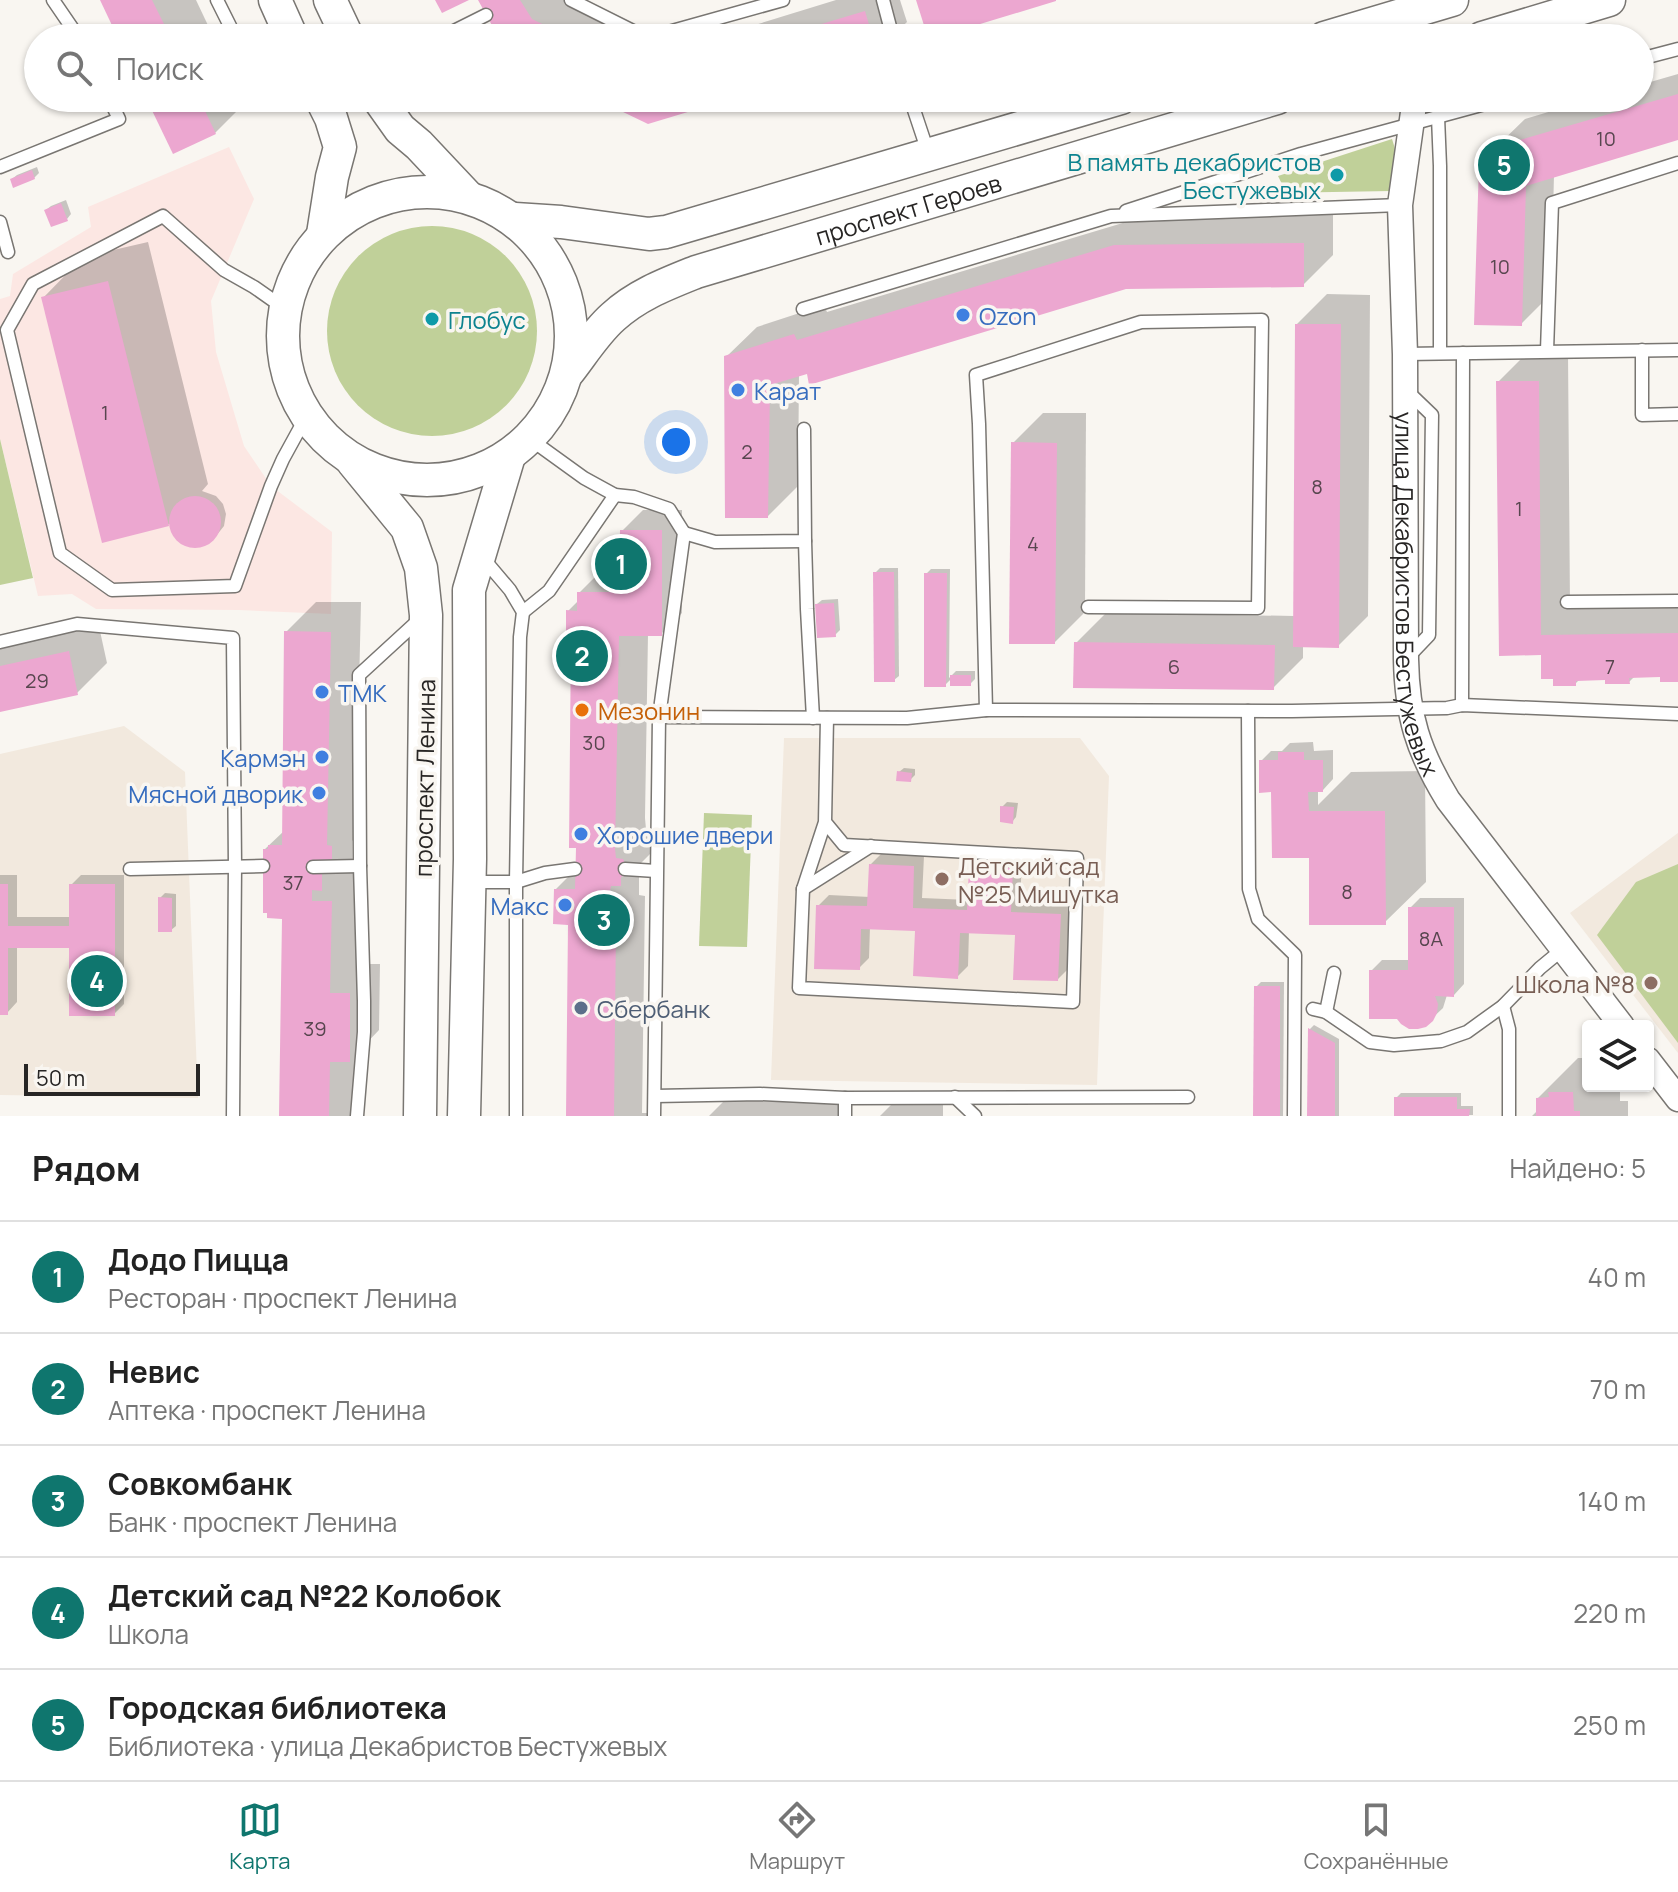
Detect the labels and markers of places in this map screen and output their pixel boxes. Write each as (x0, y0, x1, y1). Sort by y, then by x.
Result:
pin: 5 (1478, 135, 1530, 195)
place label: В память декабристов Бестужевых (1067, 145, 1321, 206)
marker: В память декабристов Бестужевых (1328, 166, 1346, 184)
place label: Ozon (979, 299, 1037, 332)
place label: Глобус (448, 303, 526, 336)
marker: Ozon (954, 306, 972, 324)
marker: Глобус (423, 310, 441, 328)
place label: Карат (754, 374, 821, 407)
marker: Карат (729, 381, 747, 399)
pin: 1 (595, 534, 647, 594)
pin: 2 (556, 626, 608, 686)
place label: ТМК (338, 676, 387, 709)
marker: ТМК (313, 683, 331, 701)
place label: Мезонин (598, 694, 700, 727)
marker: Мезонин (573, 701, 591, 719)
place label: Кармэн (220, 741, 306, 774)
marker: Кармэн (313, 748, 331, 766)
place label: Мясной дворик (128, 777, 304, 810)
marker: Мясной дворик (310, 784, 328, 802)
place label: Хорошие двери (597, 818, 773, 851)
marker: Хорошие двери (572, 825, 590, 843)
place label: Детский сад №25 Мишутка (958, 849, 1119, 910)
marker: Детский сад №25 Мишутка (933, 870, 951, 888)
place label: Макс (491, 889, 549, 922)
pin: 3 (578, 890, 630, 950)
marker: Макс (556, 896, 574, 914)
pin: 4 (71, 951, 123, 1011)
place label: Школа №8 (1515, 967, 1635, 1000)
marker: Школа №8 (1642, 974, 1660, 992)
place label: Сбербанк (597, 992, 711, 1025)
marker: Сбербанк (572, 999, 590, 1017)

